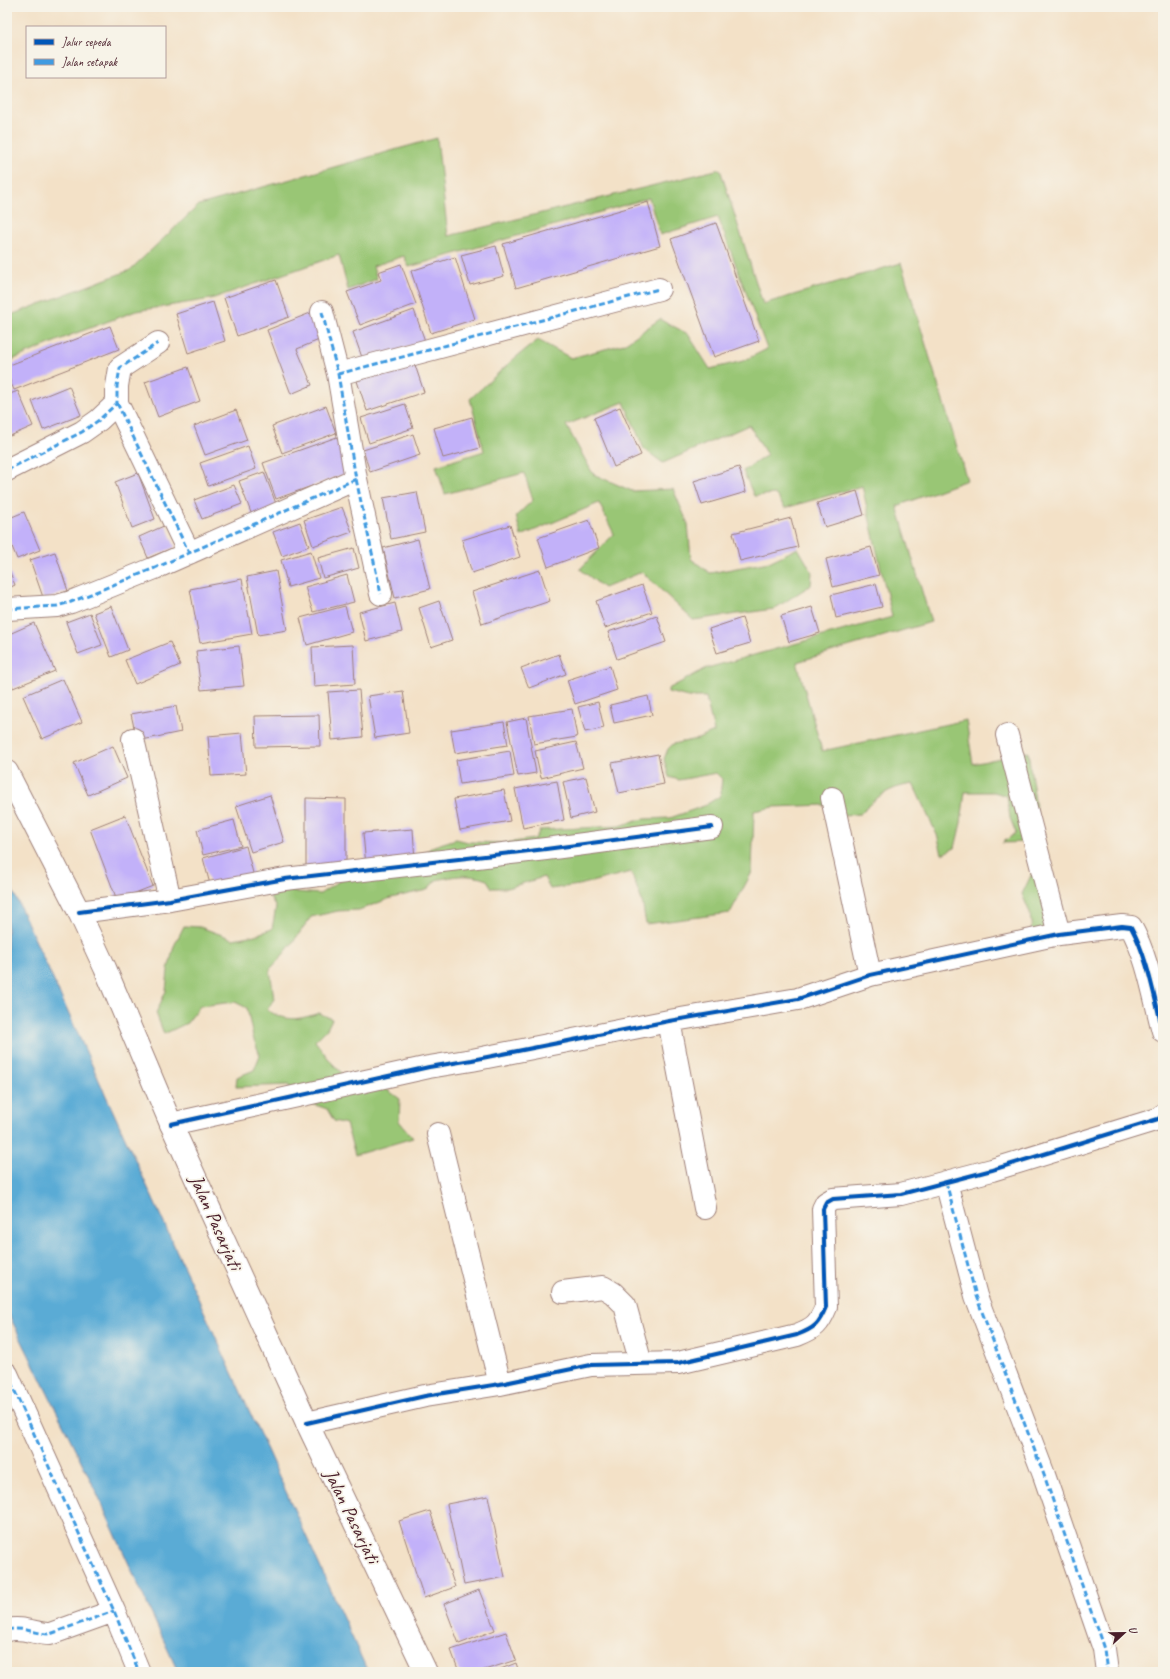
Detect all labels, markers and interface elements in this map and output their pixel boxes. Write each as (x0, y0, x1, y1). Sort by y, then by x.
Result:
legend (26, 26, 166, 78)
text: Jalur sepeda (61, 34, 112, 50)
text: Jalan setapak (61, 54, 118, 70)
street label: Jalan Pasarjati (183, 1170, 249, 1276)
street label: Jalan Pasarjati (318, 1464, 387, 1569)
north arrow (1104, 1613, 1144, 1653)
text: U (1126, 1624, 1142, 1637)

